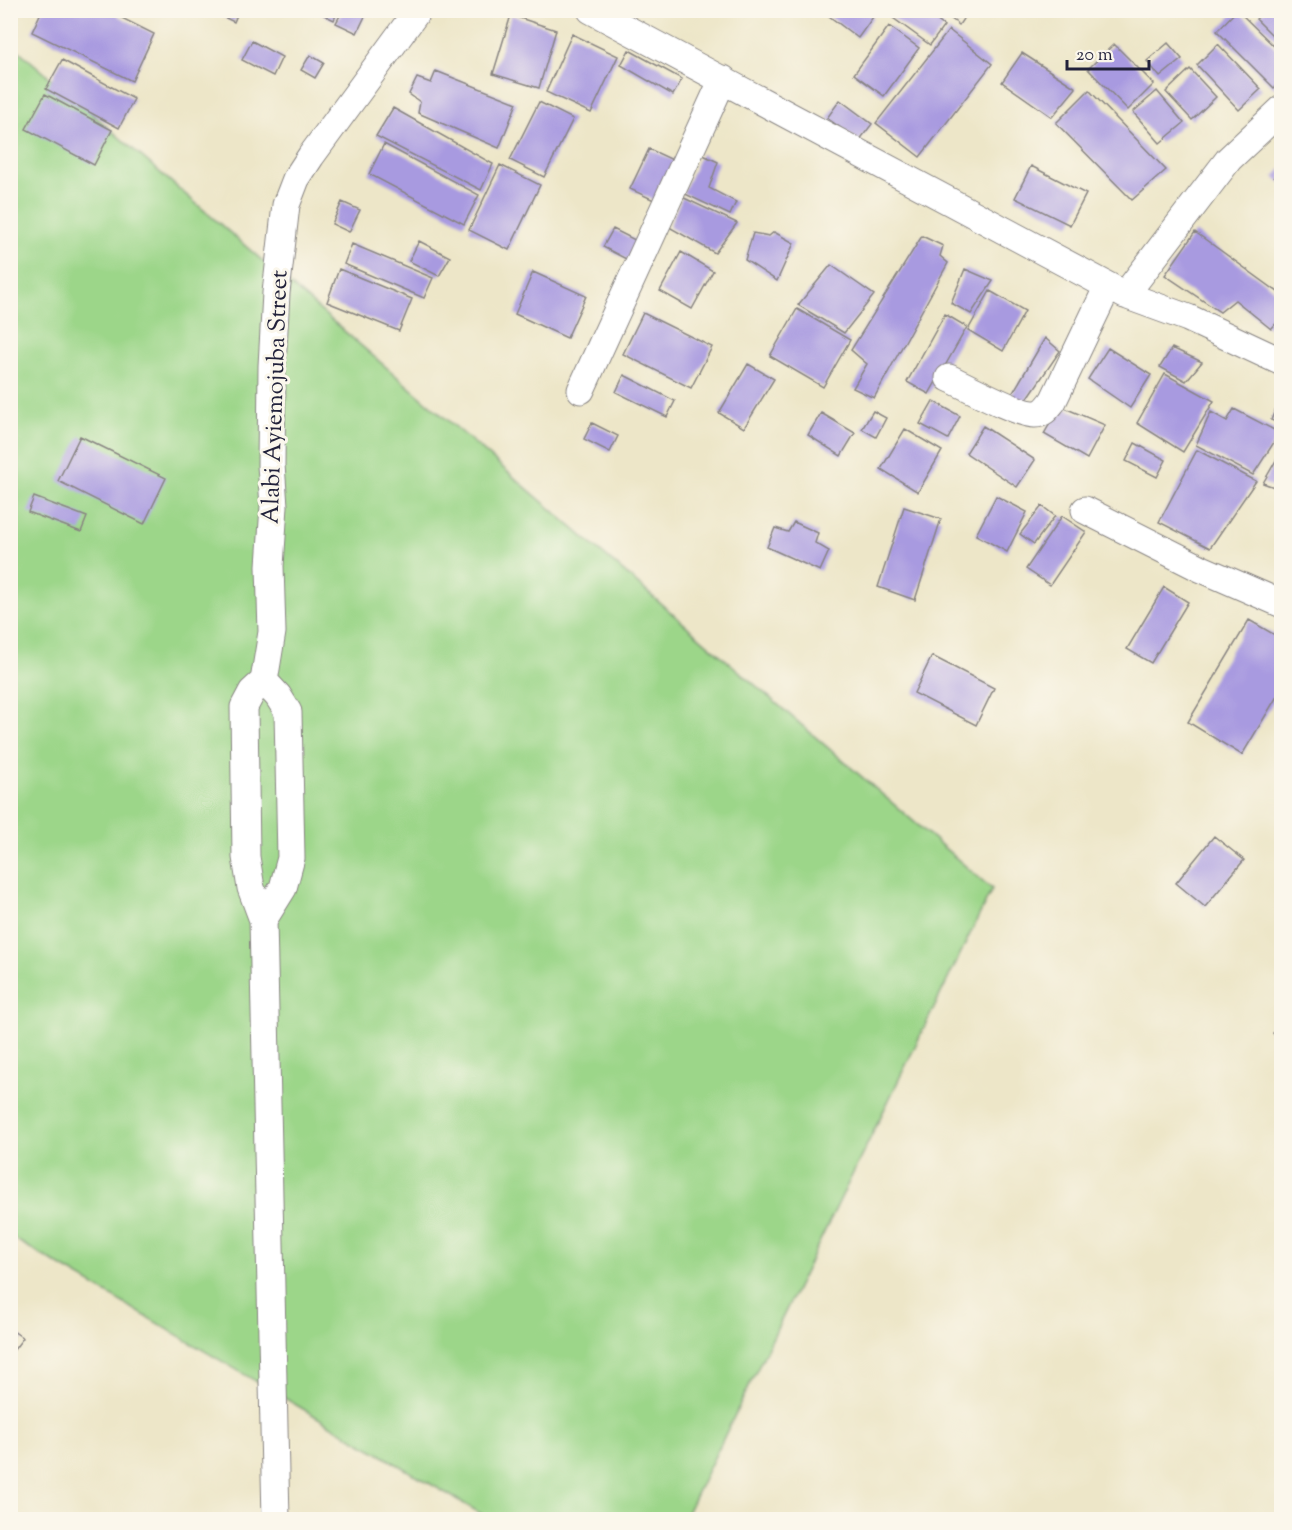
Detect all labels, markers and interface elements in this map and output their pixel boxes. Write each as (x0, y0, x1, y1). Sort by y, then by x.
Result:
scale bar (1067, 33, 1150, 71)
text: 20 m (1076, 43, 1113, 69)
street label: Alabi Ayiemojuba Street (255, 269, 297, 525)

